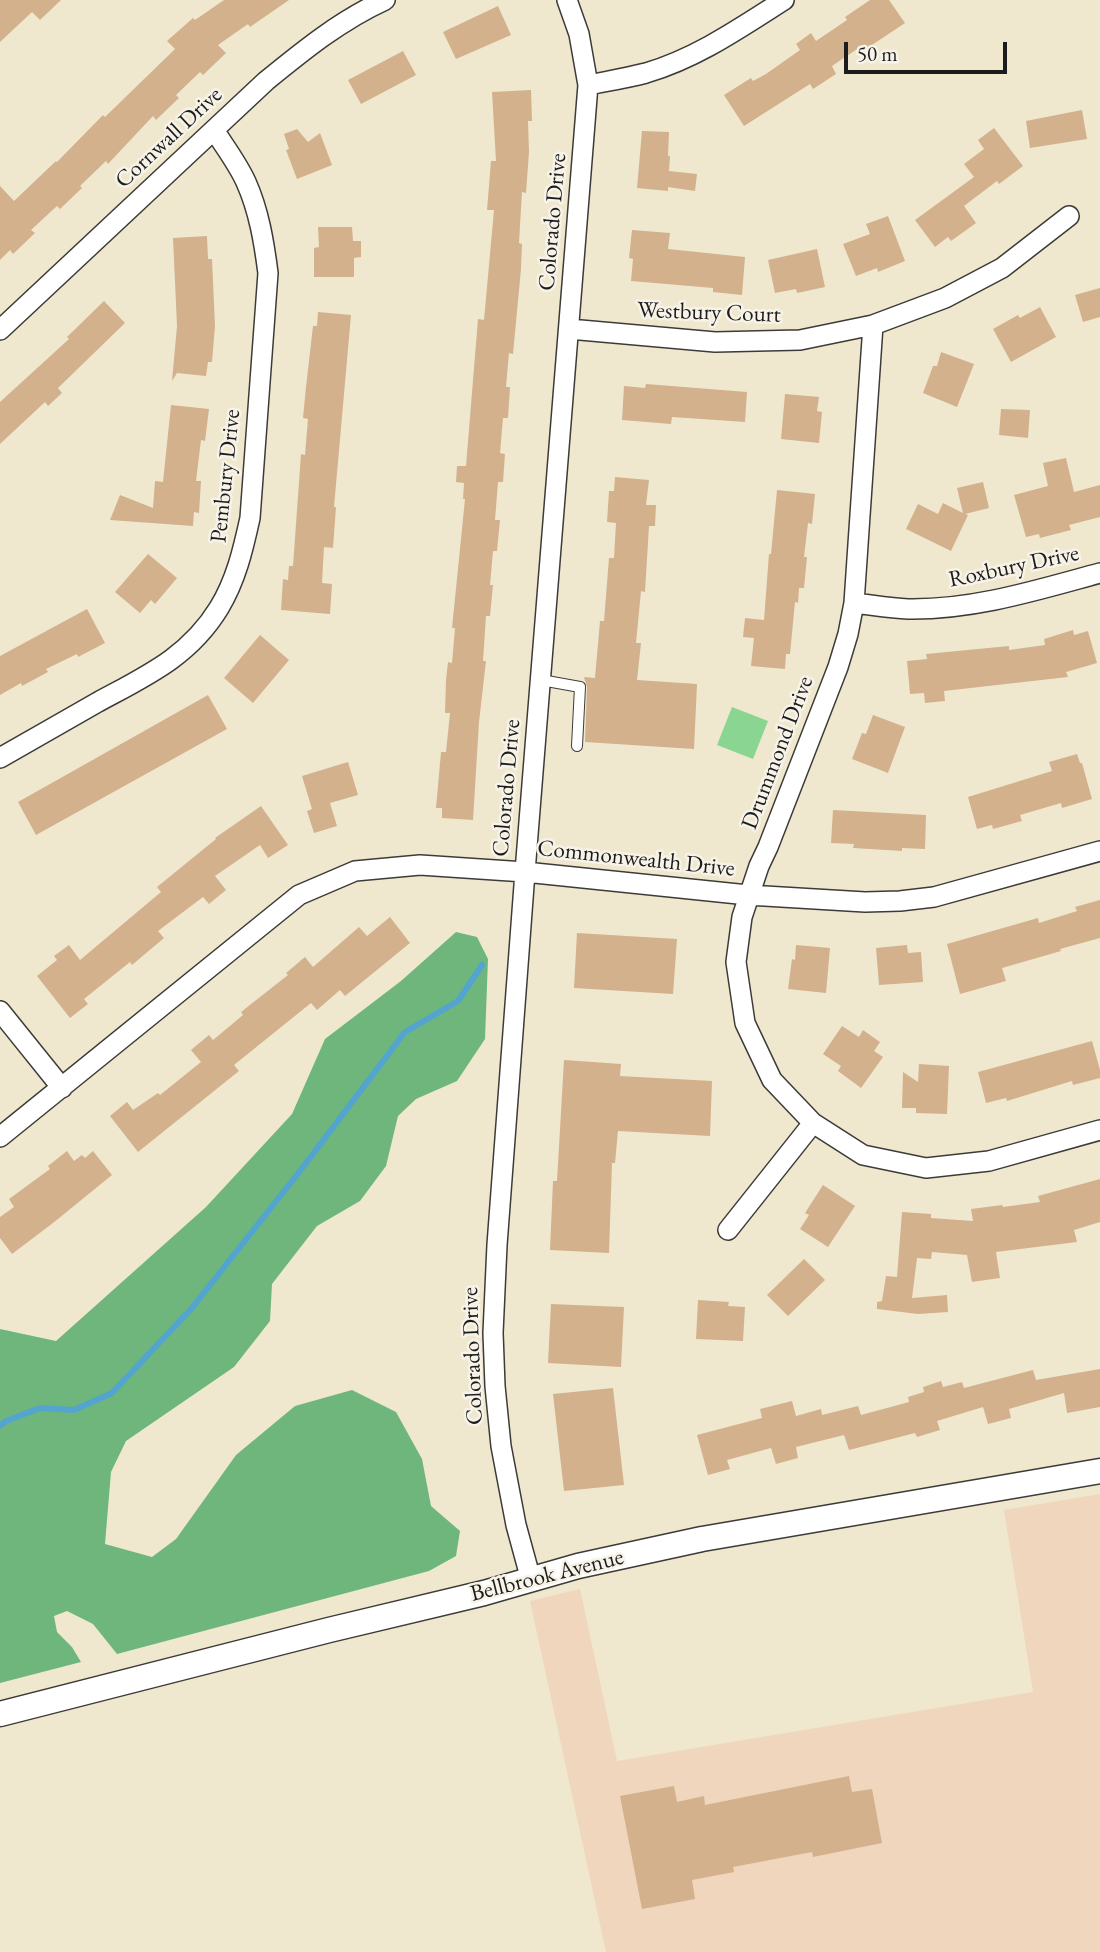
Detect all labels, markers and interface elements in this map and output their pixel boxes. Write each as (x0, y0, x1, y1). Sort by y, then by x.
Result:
scale bar (848, 28, 1011, 72)
text: 50 m (857, 40, 898, 67)
street label: Cornwall Drive (110, 81, 228, 195)
street label: Colorado Drive (533, 152, 573, 292)
street label: Westbury Court (637, 297, 781, 329)
street label: Pembury Drive (205, 408, 247, 544)
street label: Roxbury Drive (946, 540, 1082, 594)
street label: Drummond Drive (736, 673, 820, 833)
street label: Colorado Drive (487, 718, 527, 858)
street label: Commonwealth Drive (536, 835, 736, 883)
street label: Colorado Drive (457, 1287, 489, 1425)
street label: Bellbrook Avenue (468, 1544, 626, 1608)

